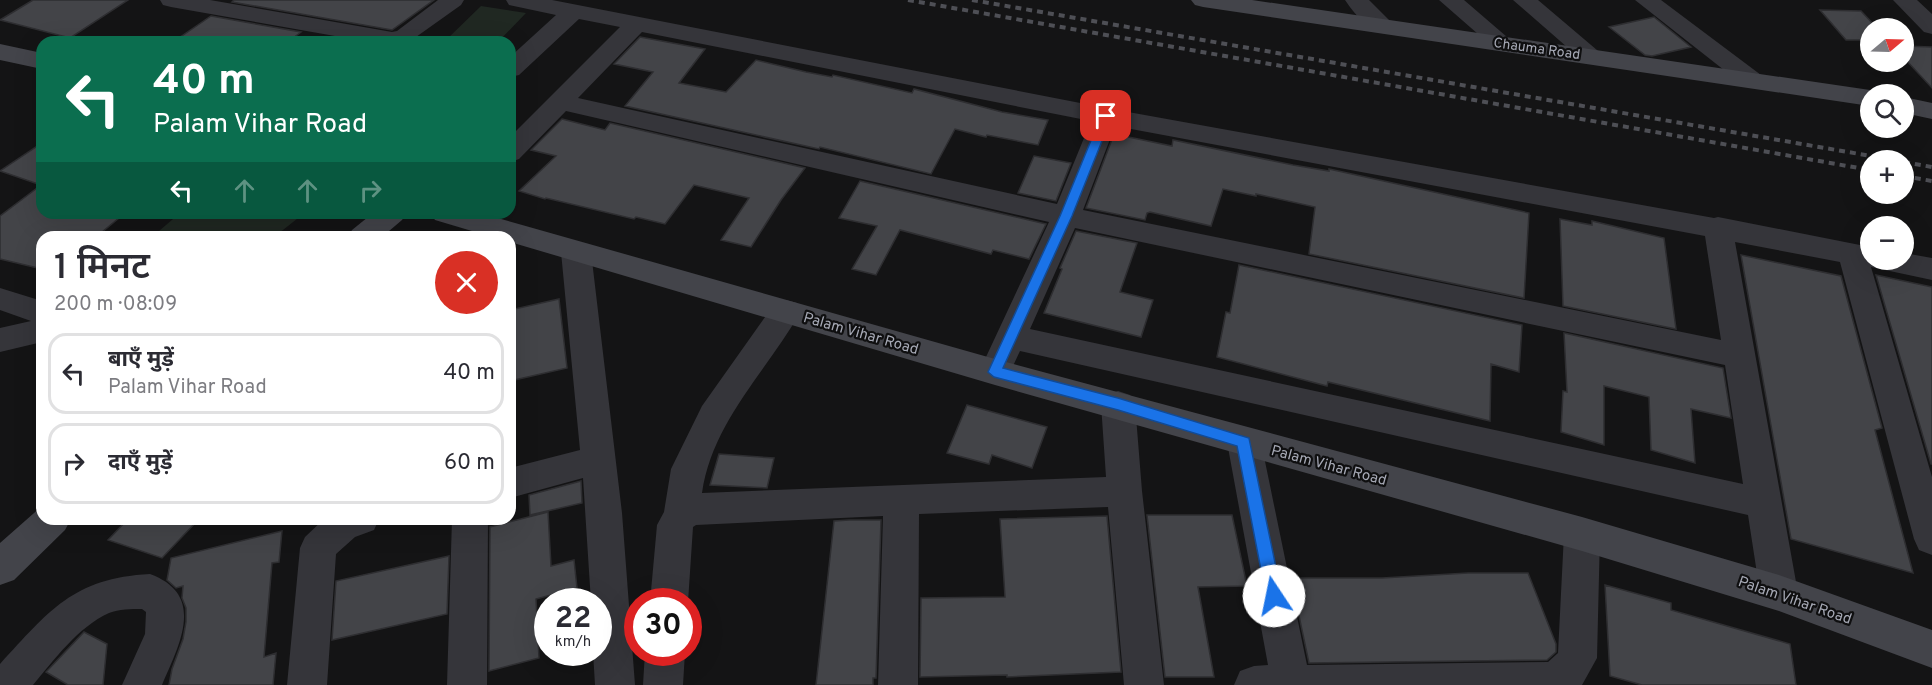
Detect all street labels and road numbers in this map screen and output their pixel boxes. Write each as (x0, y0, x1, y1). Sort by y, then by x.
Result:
street label: Chauma Road (1492, 35, 1581, 64)
street label: Palam Vihar Road (801, 309, 920, 360)
street label: Palam Vihar Road (1269, 442, 1389, 491)
street label: Palam Vihar Road (1735, 573, 1854, 630)

